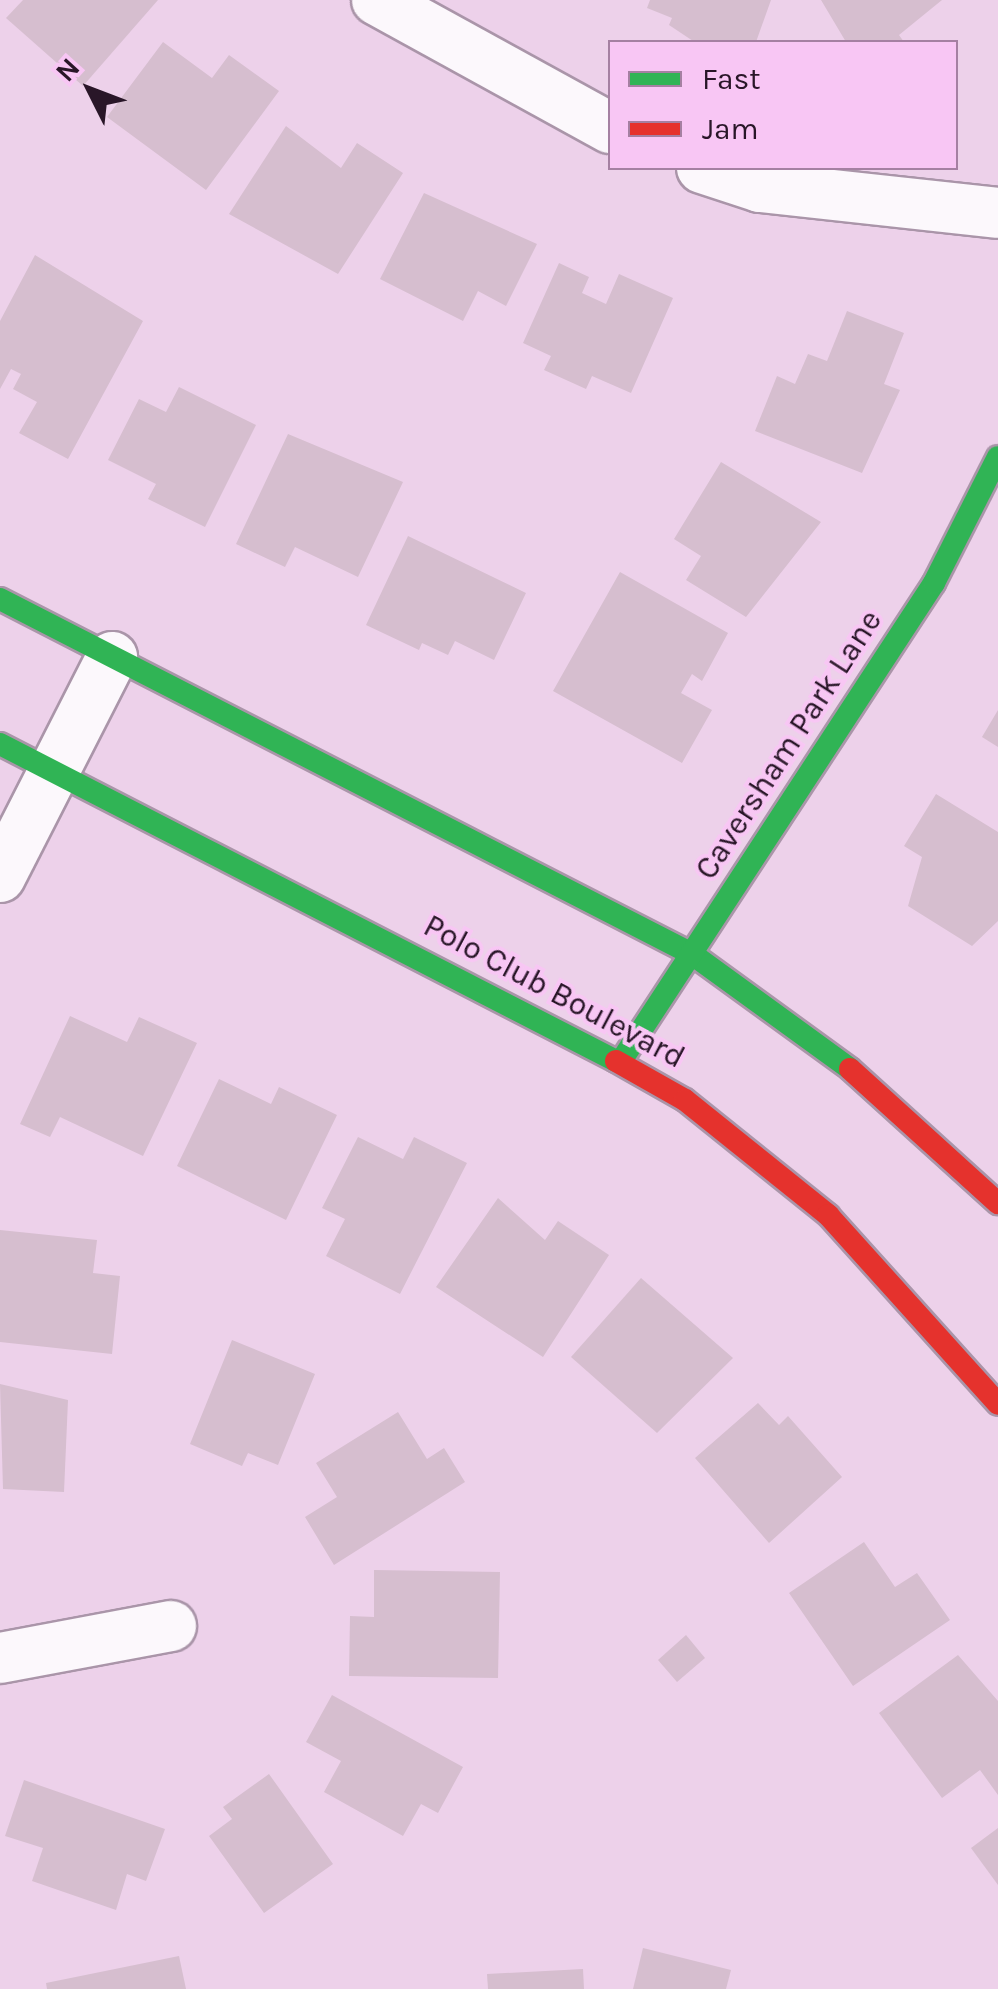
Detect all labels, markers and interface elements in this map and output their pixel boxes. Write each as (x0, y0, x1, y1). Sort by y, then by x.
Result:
north arrow (40, 40, 140, 140)
legend (608, 40, 958, 170)
text: N (48, 51, 86, 88)
text: Fast (702, 61, 761, 97)
text: Jam (702, 111, 759, 147)
street label: Caversham Park Lane (688, 603, 890, 887)
street label: Polo Club Boulevard (417, 907, 691, 1077)

